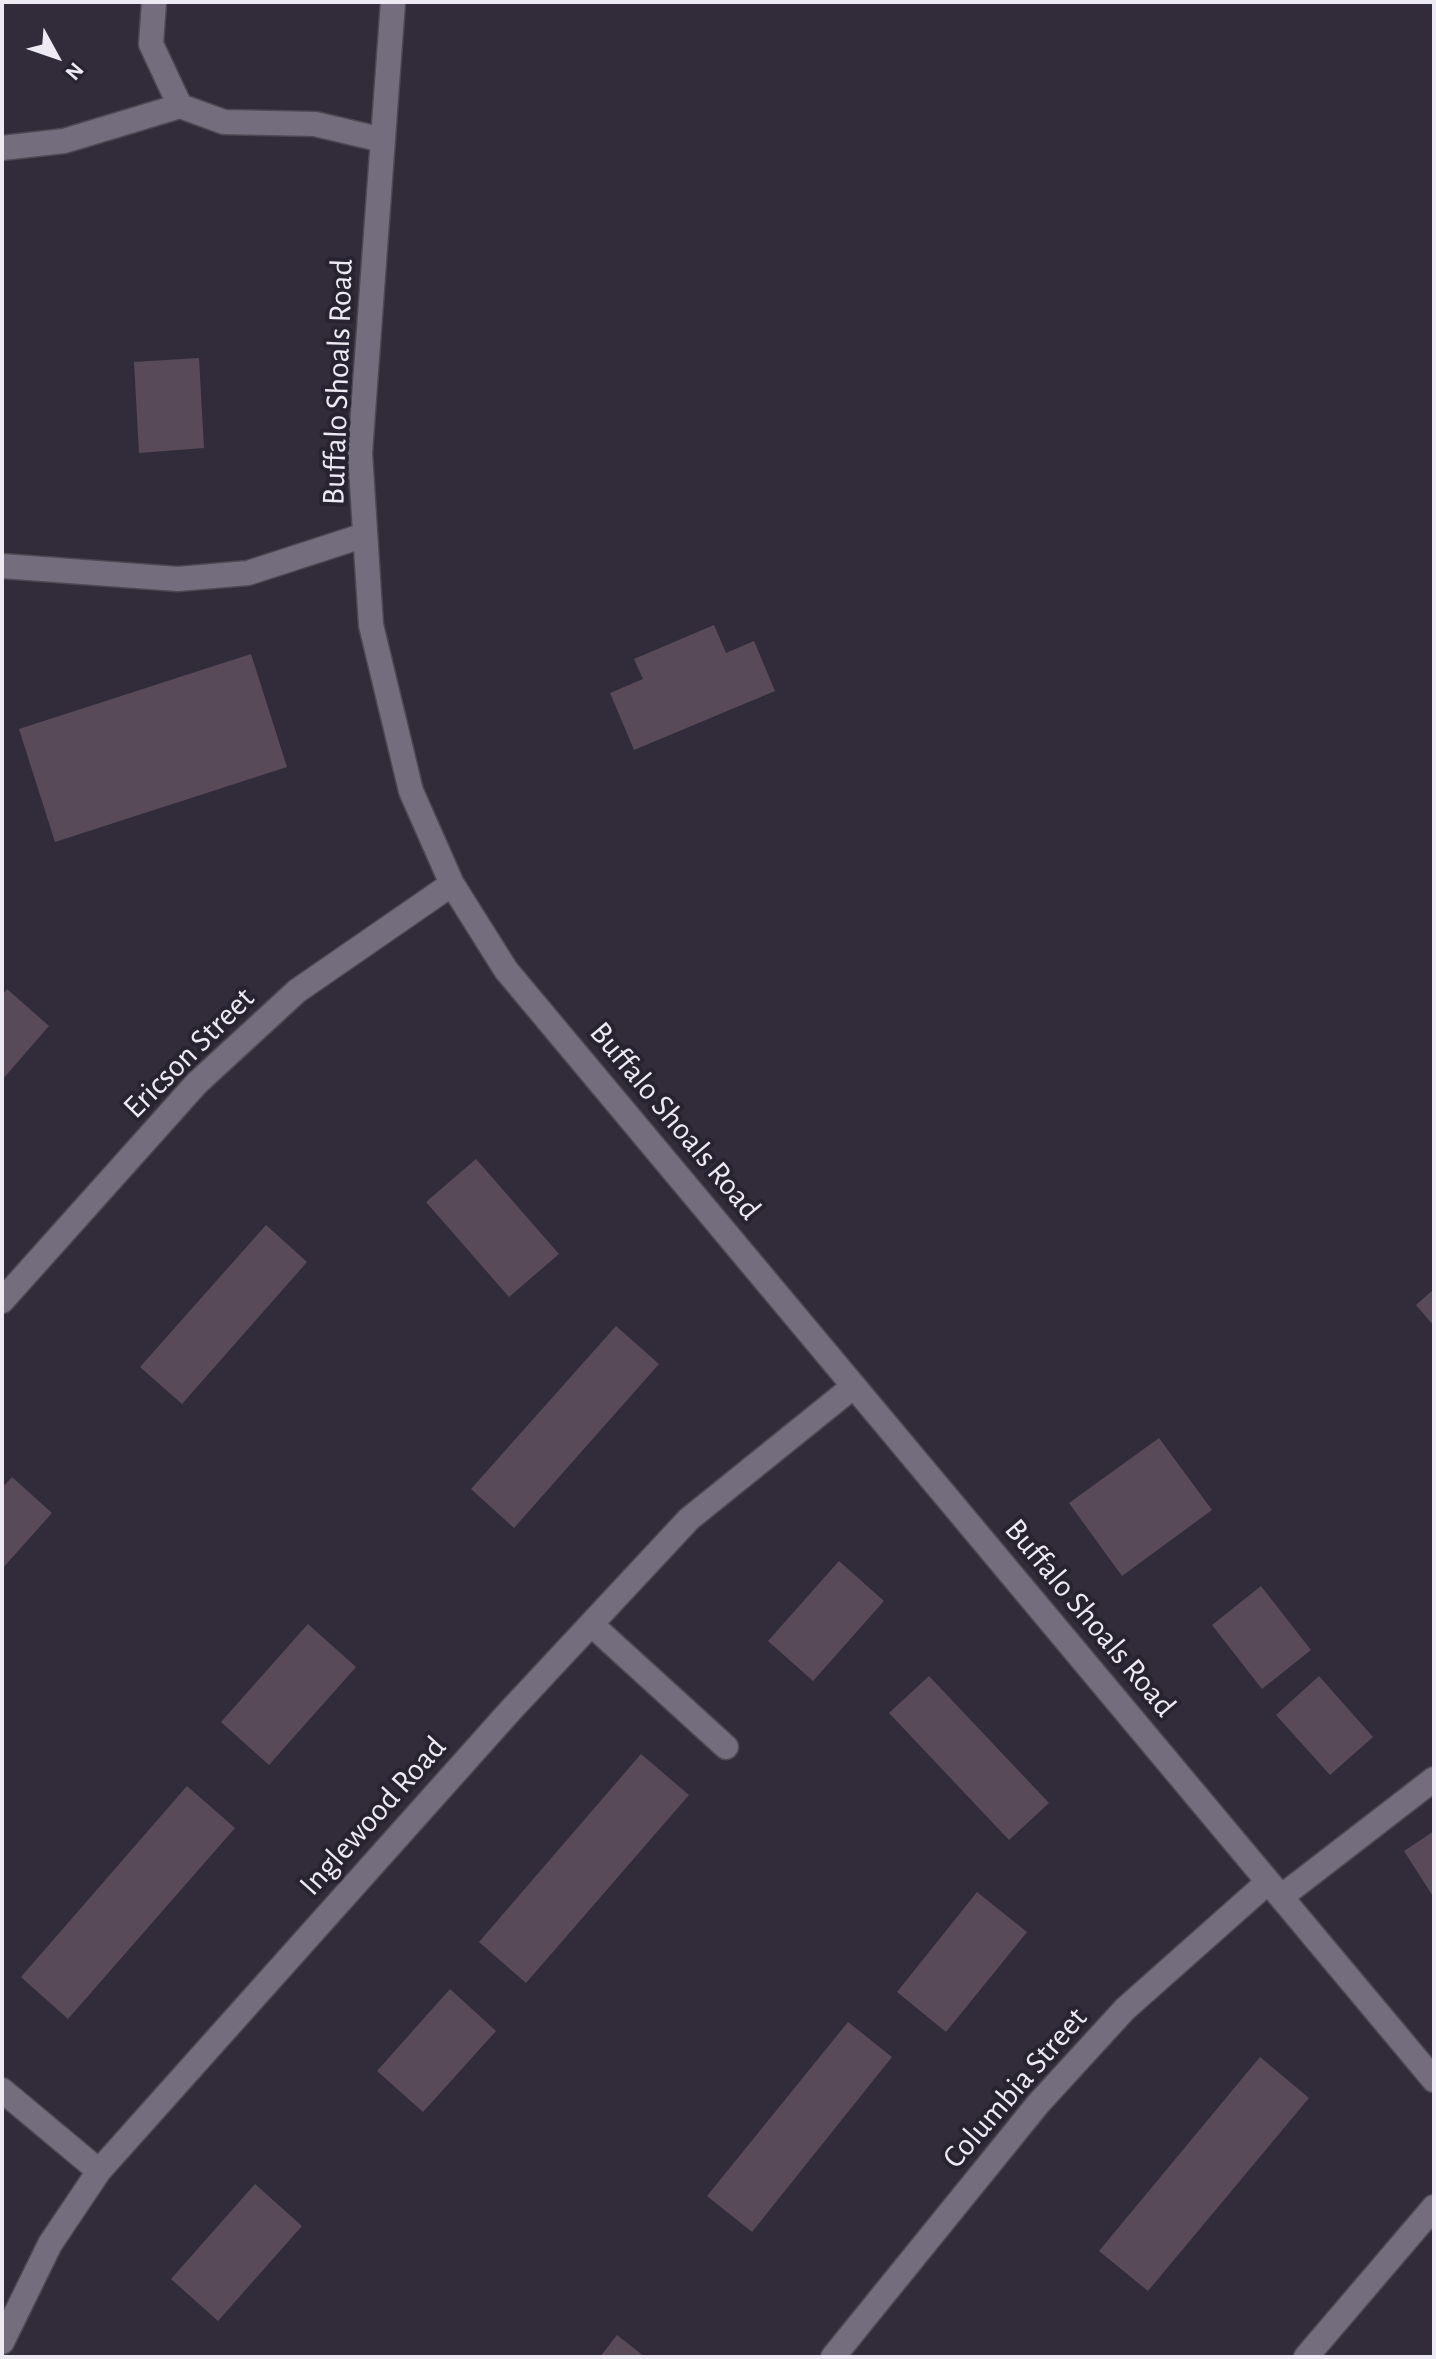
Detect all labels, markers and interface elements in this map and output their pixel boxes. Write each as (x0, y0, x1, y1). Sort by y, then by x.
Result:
north arrow (16, 16, 96, 96)
text: N (61, 58, 88, 84)
street label: Buffalo Shoals Road (315, 258, 361, 506)
street label: Ericson Street (115, 979, 263, 1127)
street label: Buffalo Shoals Road (581, 1014, 769, 1228)
street label: Buffalo Shoals Road (996, 1511, 1184, 1725)
street label: Inglewood Road (291, 1728, 455, 1904)
street label: Columbia Street (935, 2000, 1095, 2176)

